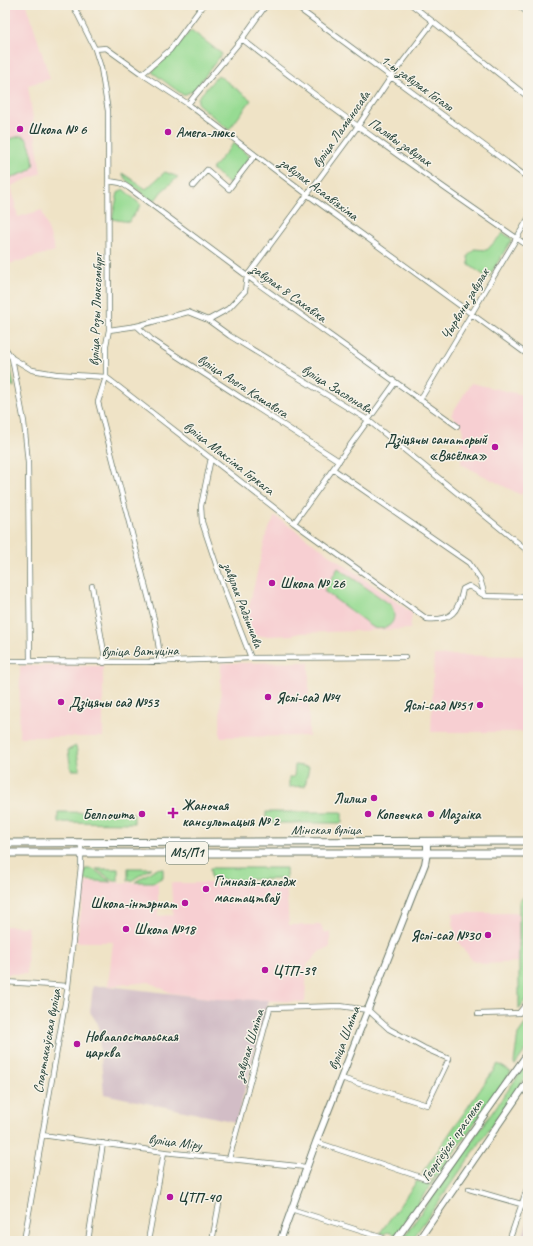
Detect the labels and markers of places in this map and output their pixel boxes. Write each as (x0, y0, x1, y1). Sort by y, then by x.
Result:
place label: Школа № 6 (28, 121, 88, 138)
marker: Школа № 6 (15, 124, 25, 134)
place label: Амега-люкс (176, 124, 235, 141)
marker: Амега-люкс (163, 127, 173, 137)
place label: Дзіцячы санаторый «Вясёлка» (385, 431, 488, 464)
marker: Дзіцячы санаторый «Вясёлка» (490, 442, 500, 452)
place label: Школа № 26 (280, 575, 346, 592)
marker: Школа № 26 (267, 578, 277, 588)
place label: Яслі-сад №4 (276, 689, 341, 706)
marker: Яслі-сад №4 (263, 692, 273, 702)
place label: Дзіцячы сад №53 (69, 694, 160, 712)
marker: Дзіцячы сад №53 (56, 697, 66, 707)
place label: Яслі-сад №51 (403, 697, 474, 714)
marker: Яслі-сад №51 (475, 700, 485, 710)
place label: Лилия (334, 790, 368, 807)
marker: Лилия (369, 793, 379, 803)
place label: Жаночая кансультацыя № 2 (182, 797, 281, 830)
place label: Белпошта (83, 806, 136, 823)
place label: Копеечка (376, 806, 423, 823)
place label: Мазаіка (439, 806, 482, 824)
marker: Жаночая кансультацыя № 2 (167, 807, 179, 819)
marker: Белпошта (137, 809, 147, 819)
marker: Копеечка (363, 809, 373, 819)
marker: Мазаіка (426, 809, 436, 819)
place label: Гімназія-каледж мастацтваў (214, 873, 296, 906)
marker: Гімназія-каледж мастацтваў (201, 884, 211, 894)
place label: Школа-інтэрнат (90, 895, 177, 912)
marker: Школа-інтэрнат (180, 898, 190, 908)
place label: Школа №18 (134, 921, 197, 938)
marker: Школа №18 (121, 924, 131, 934)
place label: Яслі-сад №30 (410, 927, 482, 944)
marker: Яслі-сад №30 (483, 930, 493, 940)
place label: ЦТП-39 (273, 962, 317, 979)
marker: ЦТП-39 (260, 965, 270, 975)
place label: Новаапостальская царква (85, 1028, 179, 1061)
marker: Новаапостальская царква (72, 1039, 82, 1049)
place label: ЦТП-40 (178, 1189, 222, 1206)
marker: ЦТП-40 (165, 1192, 175, 1202)

